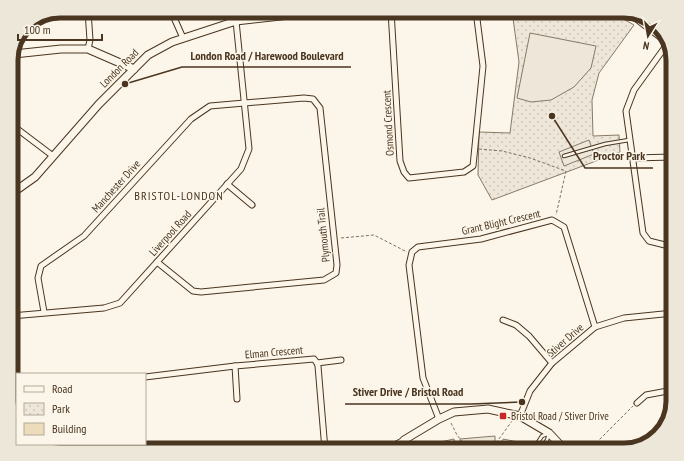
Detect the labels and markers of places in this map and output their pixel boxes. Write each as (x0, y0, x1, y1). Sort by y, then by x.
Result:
callout: London Road / Harewood Boulevard (182, 43, 351, 67)
callout: Proctor Park (585, 144, 653, 168)
callout: Stiver Drive / Bristol Road (345, 380, 471, 404)
place label: Bristol Road / Stiver Drive (511, 409, 609, 423)
marker: Bristol Road / Stiver Drive (498, 411, 508, 421)

